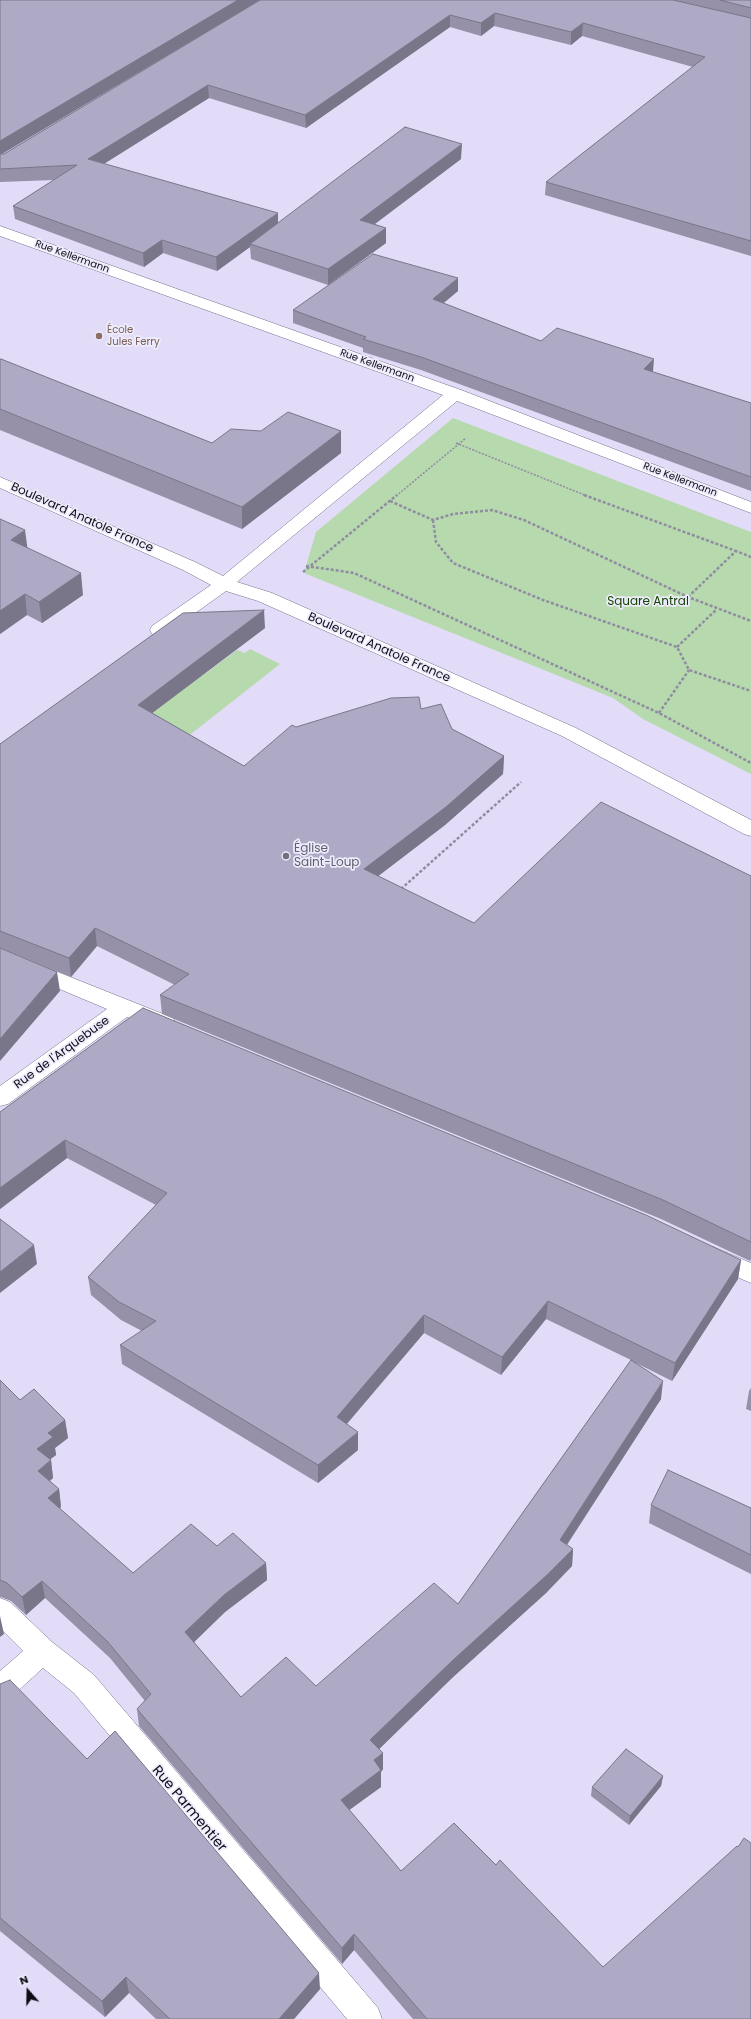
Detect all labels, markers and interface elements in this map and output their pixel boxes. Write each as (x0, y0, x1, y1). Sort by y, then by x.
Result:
street label: Rue Kellermann (33, 238, 111, 276)
place label: École Jules Ferry (107, 324, 160, 348)
marker: École Jules Ferry (94, 331, 104, 341)
street label: Rue Kellermann (338, 347, 416, 385)
street label: Rue Kellermann (641, 460, 719, 500)
street label: Boulevard Anatole France (9, 480, 155, 556)
park label: Square Antral (607, 595, 689, 609)
street label: Boulevard Anatole France (306, 610, 452, 686)
place label: Église Saint-Loup (294, 842, 359, 870)
marker: Église Saint-Loup (281, 851, 291, 861)
street label: Rue de l'Arquebuse (11, 1014, 113, 1092)
street label: Rue Parmentier (148, 1763, 230, 1855)
north arrow (8, 1971, 48, 2011)
text: N (17, 1971, 31, 1989)

